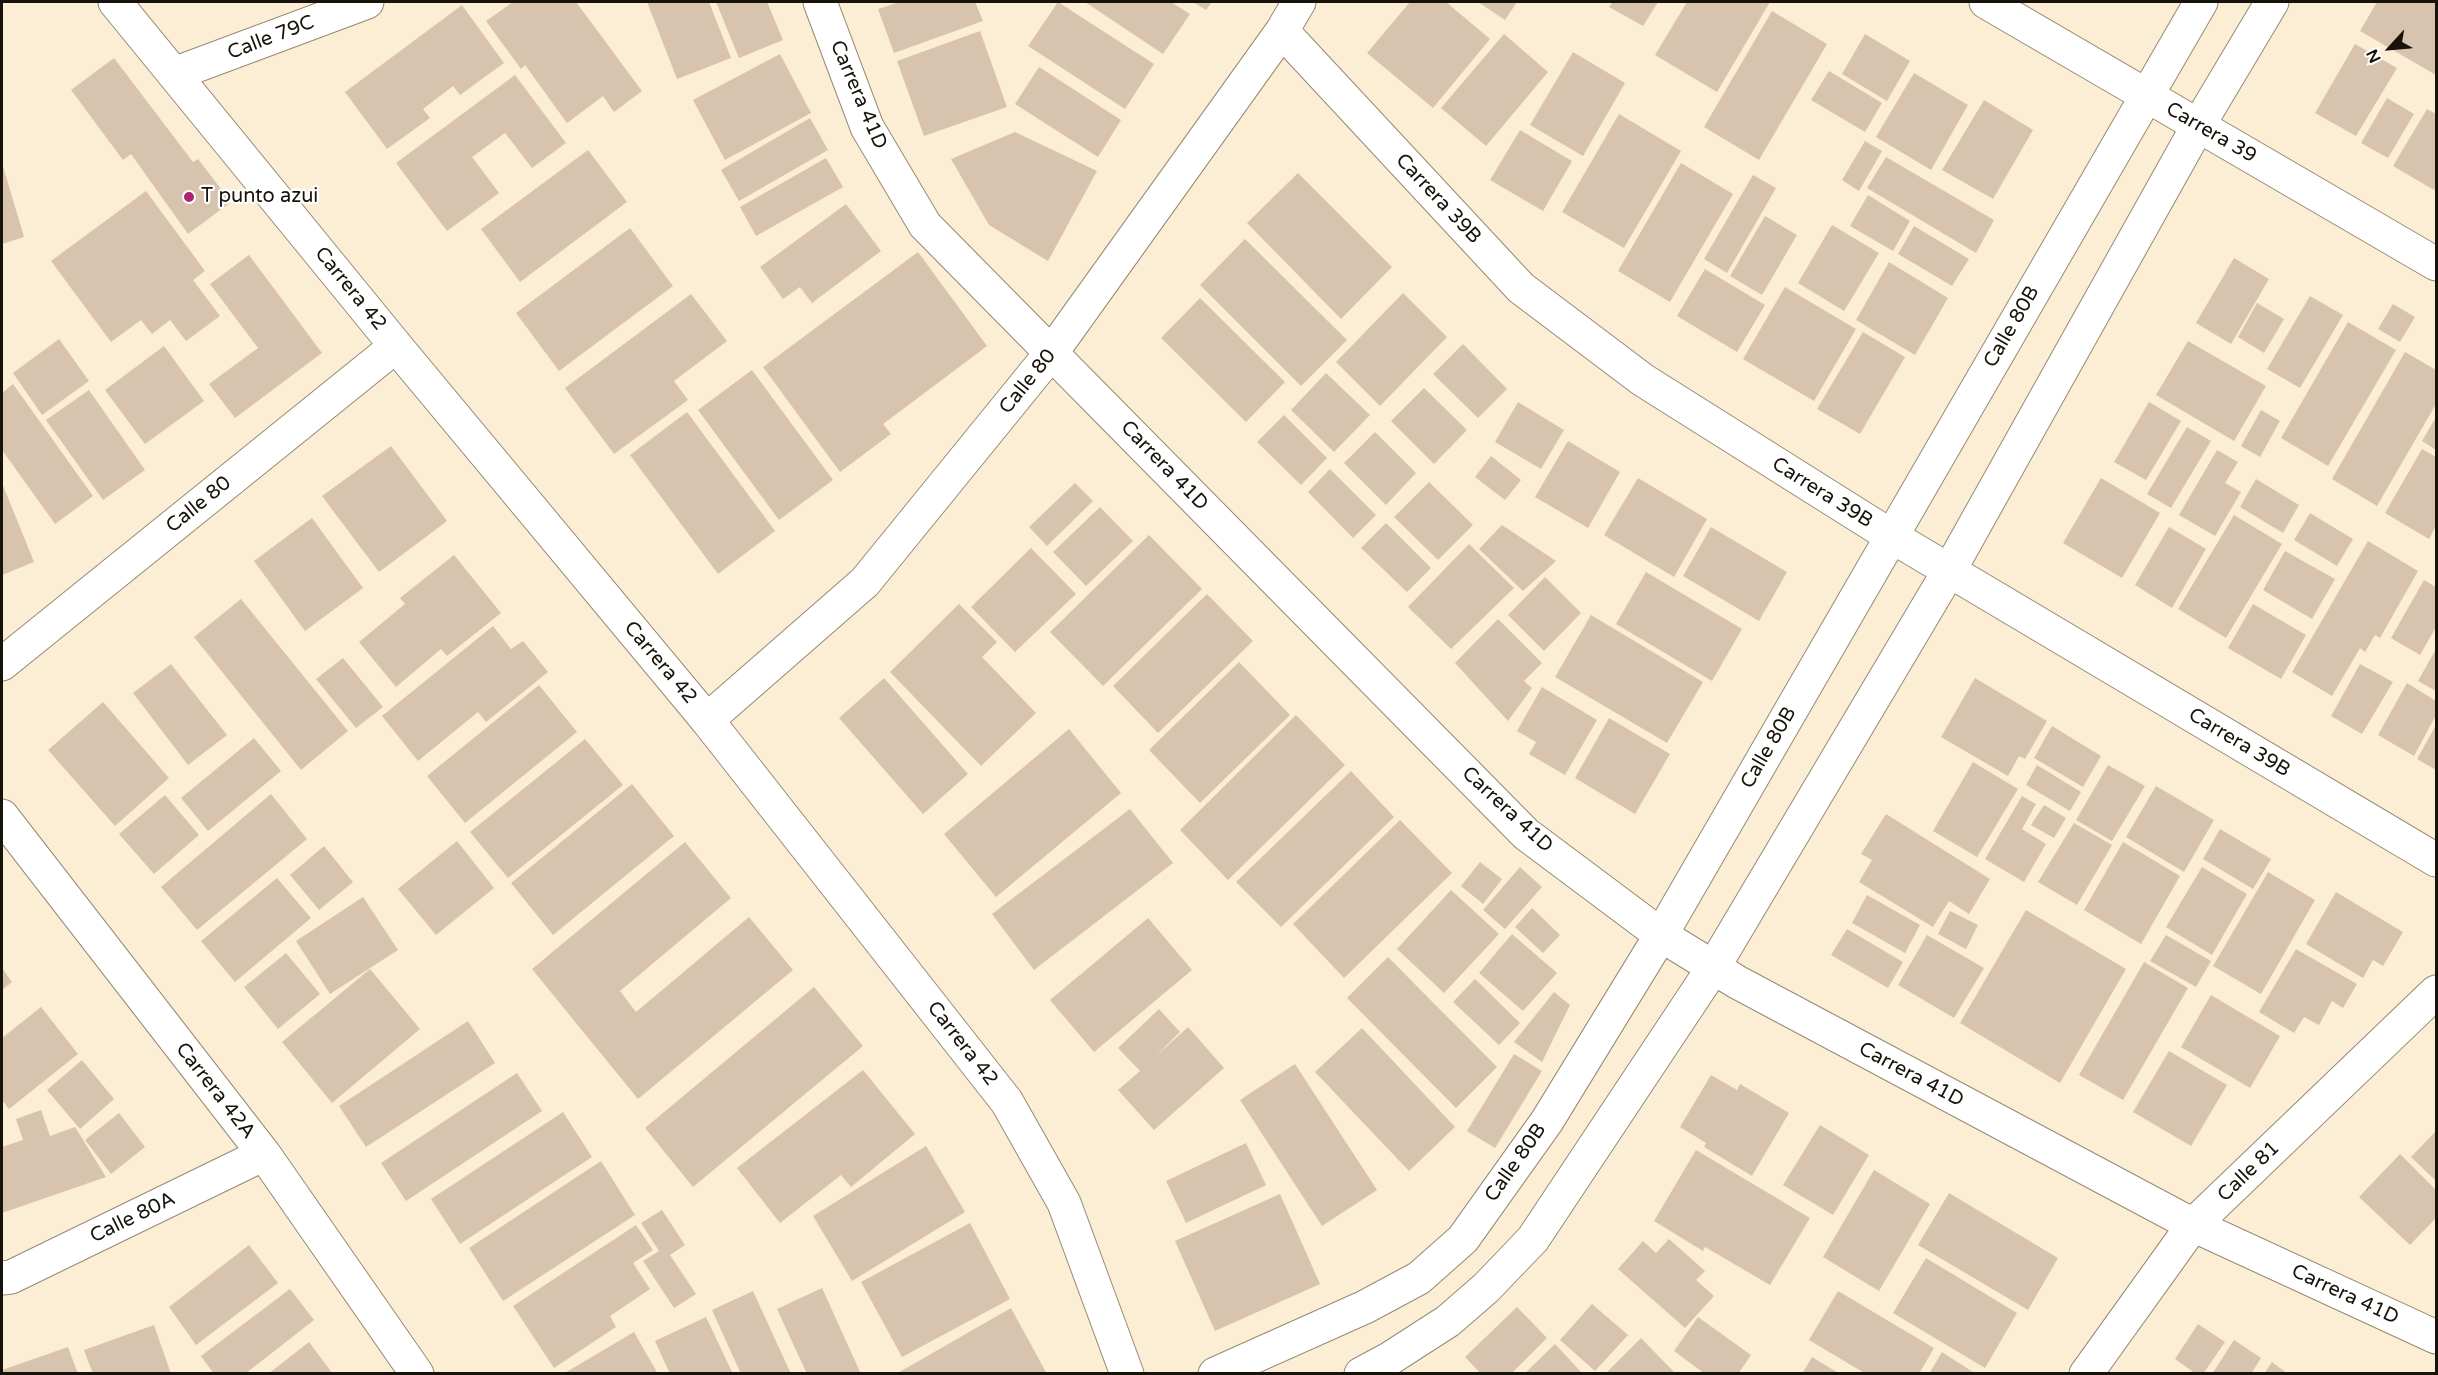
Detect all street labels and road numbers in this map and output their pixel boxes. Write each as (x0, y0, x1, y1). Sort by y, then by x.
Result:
street label: Calle 79C (224, 11, 318, 65)
street label: Carrera 41D (824, 37, 892, 153)
street label: Carrera 39 (2161, 97, 2261, 169)
street label: Carrera 39B (1390, 149, 1486, 249)
street label: Carrera 42 (309, 242, 391, 336)
street label: Calle 80B (1979, 282, 2045, 372)
street label: Calle 80 (995, 345, 1061, 419)
street label: Carrera 41D (1115, 416, 1213, 516)
street label: Carrera 39B (1767, 452, 1877, 534)
street label: Calle 80 (162, 472, 236, 538)
street label: Carrera 42 (618, 617, 702, 709)
street label: Calle 80B (1736, 703, 1802, 793)
street label: Carrera 39B (2184, 703, 2294, 783)
street label: Carrera 41D (1456, 762, 1558, 858)
street label: Carrera 42 (922, 997, 1002, 1091)
street label: Carrera 41D (1854, 1037, 1968, 1113)
street label: Carrera 42A (170, 1038, 260, 1144)
street label: Calle 80B (1480, 1119, 1552, 1207)
street label: Calle 81 (2213, 1137, 2285, 1207)
street label: Calle 80A (87, 1187, 179, 1249)
street label: Carrera 41D (2287, 1260, 2403, 1330)

